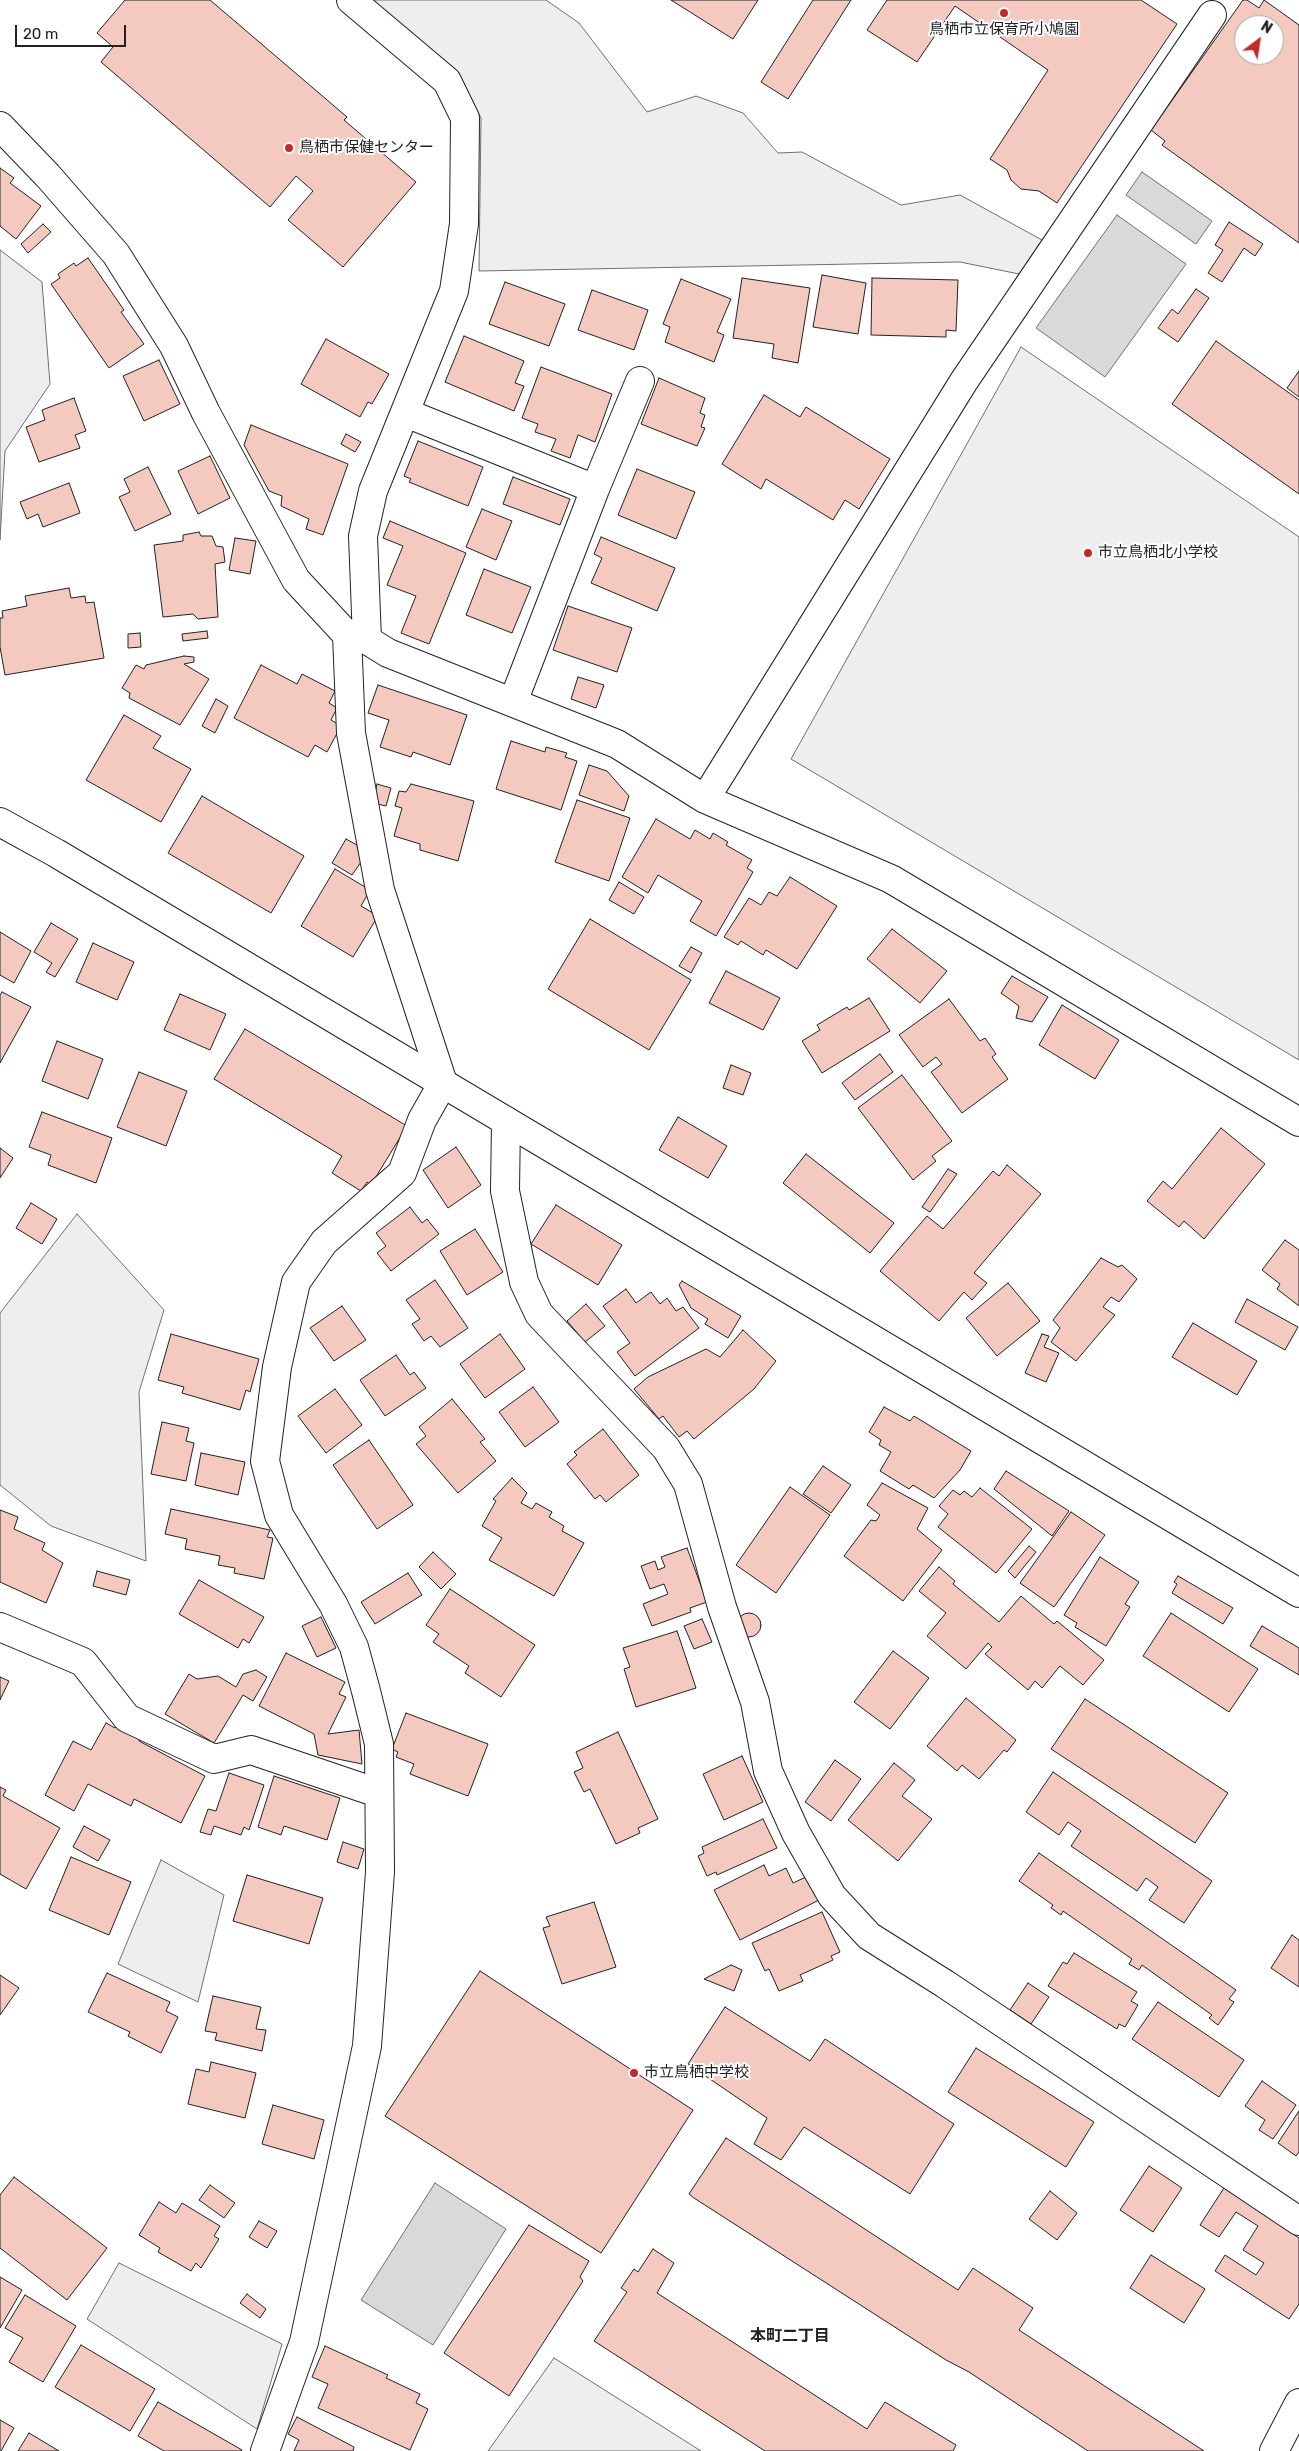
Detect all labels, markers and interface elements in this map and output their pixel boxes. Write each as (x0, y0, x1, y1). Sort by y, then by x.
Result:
marker: 鳥栖市立保育所小鳩園 (998, 7, 1010, 19)
scale bar (18, 15, 129, 47)
north arrow (1234, 15, 1284, 65)
text: N (1258, 18, 1275, 37)
place label: 鳥栖市立保育所小鳩園 (929, 21, 1079, 39)
text: 20 m (23, 25, 58, 43)
place label: 鳥栖市保健センター (299, 139, 434, 157)
marker: 鳥栖市保健センター (283, 142, 295, 154)
place label: 市立鳥栖北小学校 (1098, 544, 1218, 562)
marker: 市立鳥栖北小学校 (1082, 547, 1094, 559)
place label: 市立鳥栖中学校 (644, 2064, 749, 2082)
marker: 市立鳥栖中学校 (628, 2067, 640, 2079)
district label: 本町二丁目 (750, 2326, 830, 2346)

